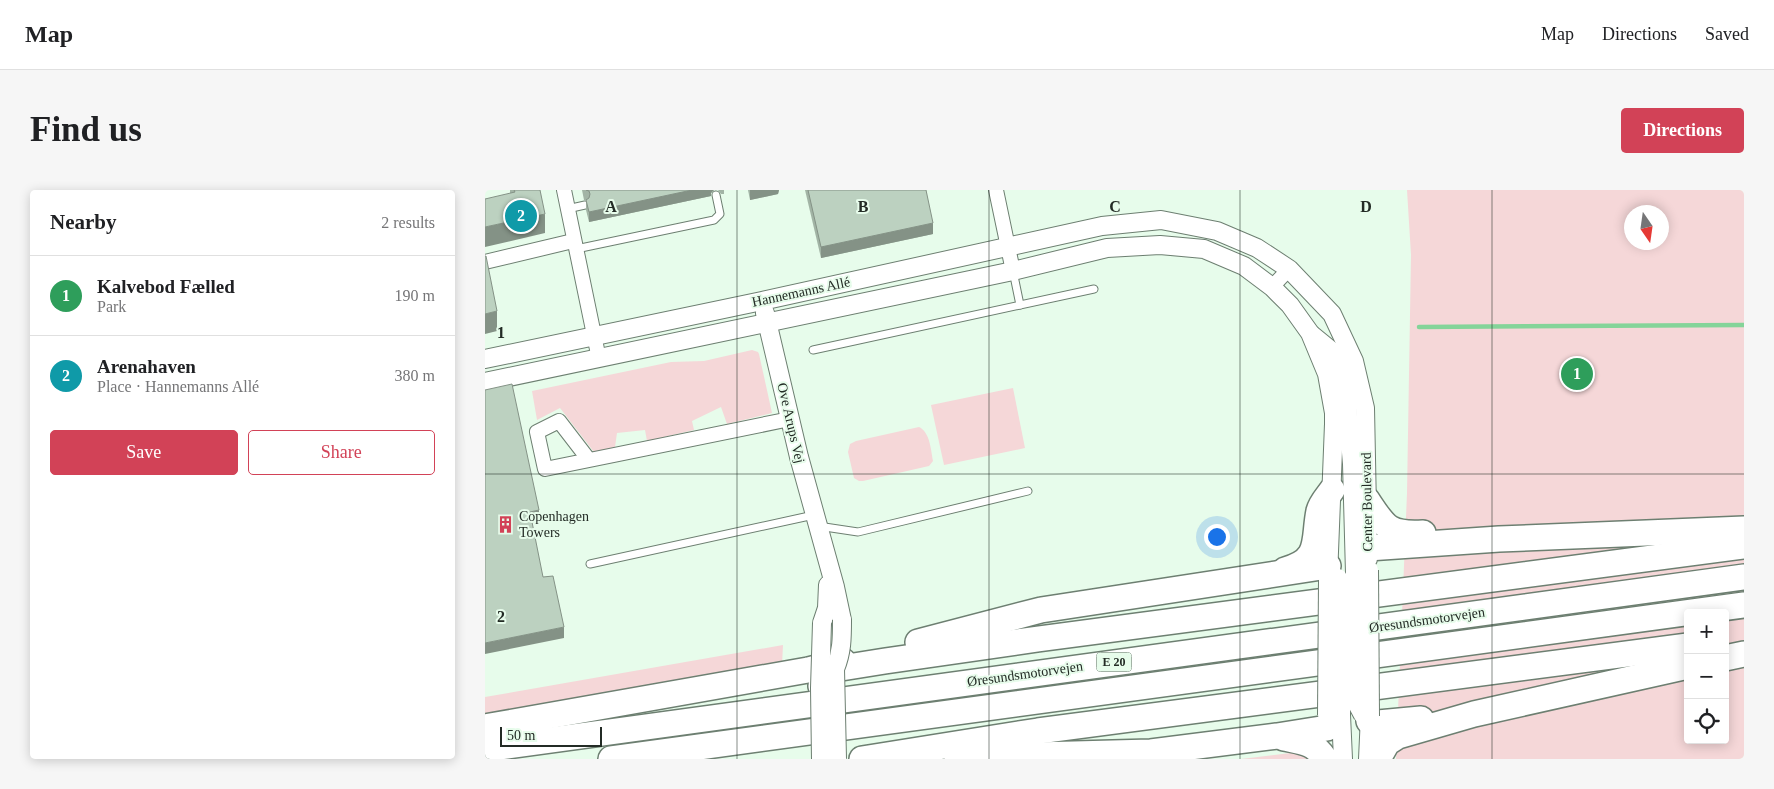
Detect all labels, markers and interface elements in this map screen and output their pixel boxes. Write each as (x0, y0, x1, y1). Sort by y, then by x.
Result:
text: Map (25, 21, 73, 47)
text: Map (1541, 24, 1574, 44)
text: Directions (1602, 24, 1677, 44)
text: Saved (1705, 24, 1749, 44)
button: Directions (1621, 108, 1744, 153)
text: Find us (30, 110, 142, 149)
pin: 2 (505, 197, 537, 235)
text: A (605, 198, 617, 215)
text: B (858, 198, 869, 215)
text: C (1109, 198, 1121, 215)
text: D (1360, 198, 1372, 215)
north arrow (1624, 205, 1669, 250)
text: Nearby (50, 210, 117, 234)
text: 2 results (381, 214, 435, 231)
street label: Hannemanns Allé (751, 274, 851, 310)
text: Kalvebod Fælled (97, 276, 235, 297)
text: 1 (62, 287, 70, 304)
text: 190 m (395, 287, 435, 304)
text: Park (97, 298, 126, 315)
text: 1 (497, 324, 505, 341)
pin: 1 (1561, 355, 1593, 393)
text: Arenahaven (97, 356, 196, 377)
text: 2 (62, 367, 70, 384)
text: 380 m (395, 367, 435, 384)
text: Place · Hannemanns Allé (97, 378, 259, 395)
street label: Ove Arups Vej (774, 381, 808, 465)
button: Save (50, 430, 238, 475)
button: Share (248, 430, 435, 475)
street label: Center Boulevard (1359, 452, 1375, 552)
place label: Copenhagen Towers (519, 509, 589, 540)
building icon: Copenhagen Towers (495, 514, 515, 534)
your location (1204, 524, 1230, 550)
street label: Øresundsmotorvejen (1368, 604, 1486, 636)
text: 2 (497, 608, 505, 625)
map controls (1684, 609, 1729, 744)
button: + (1684, 609, 1729, 654)
road number: E 20 (1097, 652, 1131, 672)
button: − (1684, 654, 1729, 699)
street label: Øresundsmotorvejen (966, 658, 1084, 690)
button: locate (1684, 699, 1729, 744)
scale bar (500, 724, 603, 747)
text: 50 m (507, 728, 535, 743)

